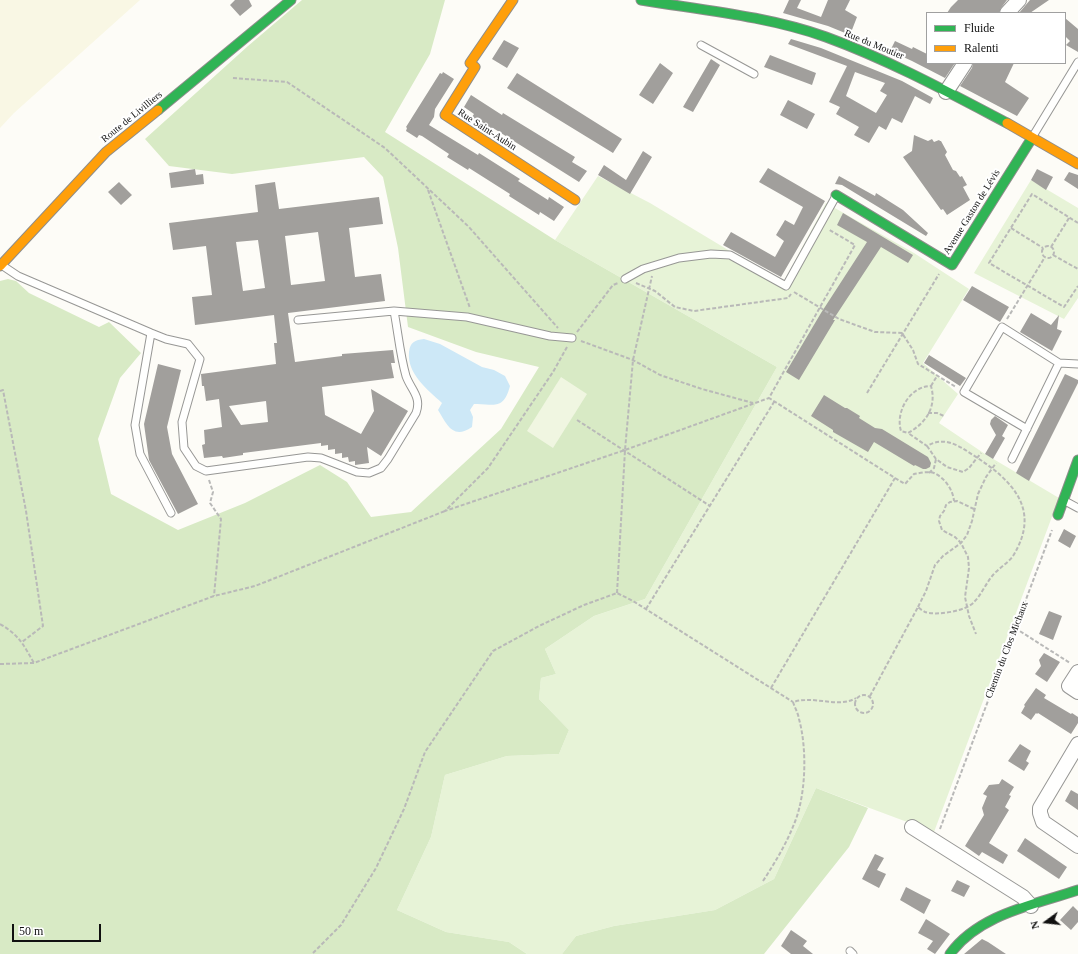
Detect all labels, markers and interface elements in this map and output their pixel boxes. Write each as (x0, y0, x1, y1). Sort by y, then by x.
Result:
legend (926, 12, 1066, 64)
text: Fluide (964, 21, 995, 35)
street label: Rue du Moutier (842, 28, 906, 62)
text: Ralenti (964, 41, 999, 55)
street label: Route de Livilliers (99, 89, 165, 145)
street label: Rue Saint-Aubin (455, 107, 519, 153)
street label: Avenue Gaston de Lévis (941, 167, 1003, 257)
street label: Chemin du Clos Michaux (983, 600, 1031, 700)
north arrow (1026, 902, 1066, 942)
scale bar (14, 916, 103, 942)
text: N (1028, 920, 1041, 931)
text: 50 m (19, 924, 43, 938)

